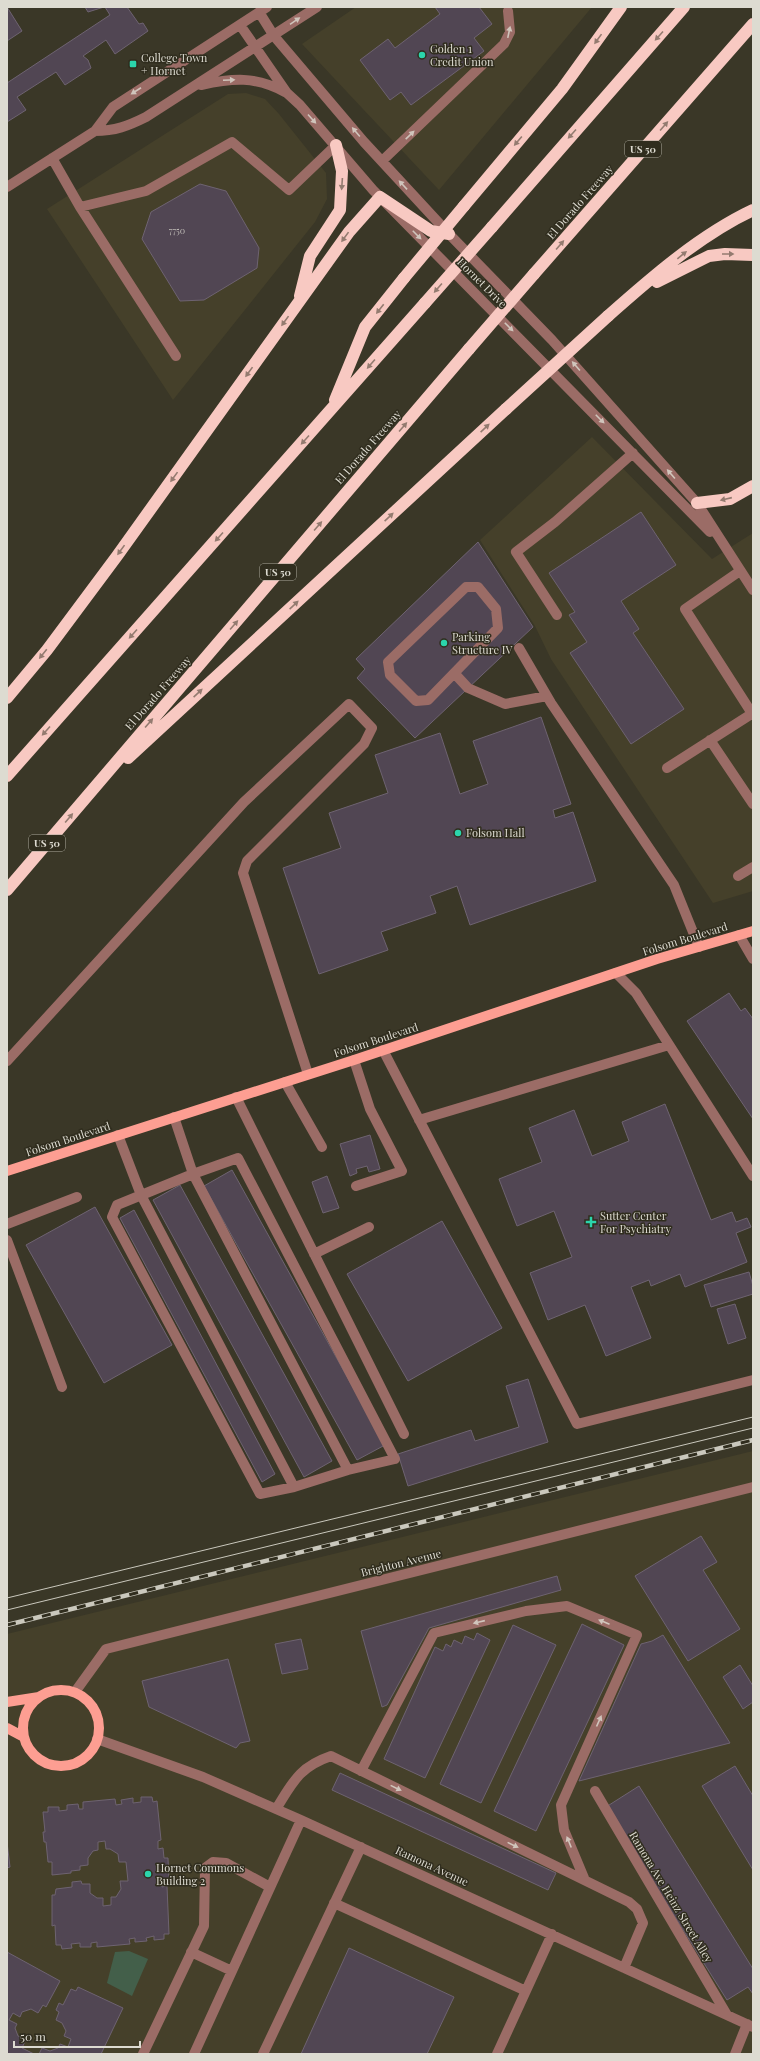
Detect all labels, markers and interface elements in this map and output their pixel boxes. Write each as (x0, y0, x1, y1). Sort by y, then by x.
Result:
one-way arrow (290, 17, 301, 25)
one-way arrow (506, 26, 512, 38)
one-way arrow (654, 31, 663, 41)
one-way arrow (594, 33, 602, 44)
place label: Golden 1 Credit Union (430, 41, 494, 69)
place label: College Town + Hornet (141, 50, 208, 78)
marker: Golden 1 Credit Union (417, 50, 427, 60)
marker: College Town + Hornet (128, 59, 138, 69)
one-way arrow (223, 77, 236, 83)
one-way arrow (130, 88, 142, 95)
one-way arrow (307, 114, 316, 123)
one-way arrow (659, 121, 668, 131)
one-way arrow (351, 127, 360, 138)
one-way arrow (568, 128, 577, 139)
one-way arrow (405, 130, 415, 139)
one-way arrow (514, 136, 523, 146)
road number: US 50 (625, 141, 661, 157)
street label: El Dorado Freeway (543, 161, 616, 242)
one-way arrow (338, 178, 345, 190)
one-way arrow (398, 180, 408, 190)
house number: 7750 (169, 224, 185, 236)
one-way arrow (412, 230, 422, 240)
one-way arrow (341, 232, 349, 242)
one-way arrow (555, 240, 564, 250)
one-way arrow (676, 251, 687, 260)
one-way arrow (722, 251, 735, 257)
street label: Hornet Drive (454, 255, 511, 311)
one-way arrow (434, 282, 443, 293)
one-way arrow (375, 303, 384, 314)
one-way arrow (281, 316, 289, 327)
one-way arrow (504, 322, 514, 332)
one-way arrow (367, 359, 376, 370)
one-way arrow (571, 361, 580, 372)
one-way arrow (245, 366, 253, 377)
street label: El Dorado Freeway (331, 406, 404, 487)
one-way arrow (595, 414, 605, 424)
one-way arrow (398, 422, 407, 432)
one-way arrow (480, 424, 490, 433)
one-way arrow (301, 434, 310, 445)
one-way arrow (666, 469, 676, 479)
one-way arrow (169, 472, 178, 483)
one-way arrow (720, 496, 733, 502)
one-way arrow (384, 512, 394, 521)
one-way arrow (314, 520, 323, 531)
one-way arrow (214, 532, 224, 542)
one-way arrow (117, 545, 125, 556)
road number: US 50 (260, 564, 296, 580)
one-way arrow (289, 600, 299, 610)
one-way arrow (229, 619, 238, 630)
one-way arrow (128, 629, 137, 639)
place label: Parking Structure IV (452, 629, 512, 657)
marker: Parking Structure IV (439, 638, 449, 648)
one-way arrow (39, 649, 48, 660)
street label: El Dorado Freeway (121, 652, 194, 733)
one-way arrow (194, 689, 203, 698)
one-way arrow (145, 718, 154, 729)
one-way arrow (42, 726, 51, 737)
one-way arrow (64, 812, 73, 823)
place label: Folsom Hall (466, 825, 525, 840)
marker: Folsom Hall (453, 828, 463, 838)
road number: US 50 (29, 835, 65, 851)
street label: Folsom Boulevard (640, 918, 730, 959)
street label: Folsom Boulevard (332, 1019, 421, 1060)
street label: Folsom Boulevard (24, 1118, 113, 1159)
place label: Sutter Center For Psychiatry (600, 1208, 671, 1236)
marker: Sutter Center For Psychiatry (585, 1216, 597, 1228)
street label: Brighton Avenue (359, 1545, 443, 1580)
one-way arrow (598, 1618, 610, 1625)
one-way arrow (472, 1619, 484, 1625)
one-way arrow (596, 1716, 602, 1727)
one-way arrow (391, 1785, 402, 1791)
street label: Ramona Ave Heinz Street Alley (626, 1828, 717, 1965)
one-way arrow (566, 1836, 572, 1848)
street label: Ramona Avenue (393, 1842, 472, 1889)
one-way arrow (508, 1842, 519, 1848)
place label: Hornet Commons Building 2 (156, 1860, 244, 1888)
marker: Hornet Commons Building 2 (143, 1869, 153, 1879)
scale bar (14, 2023, 140, 2049)
text: 50 m (20, 2028, 46, 2044)

